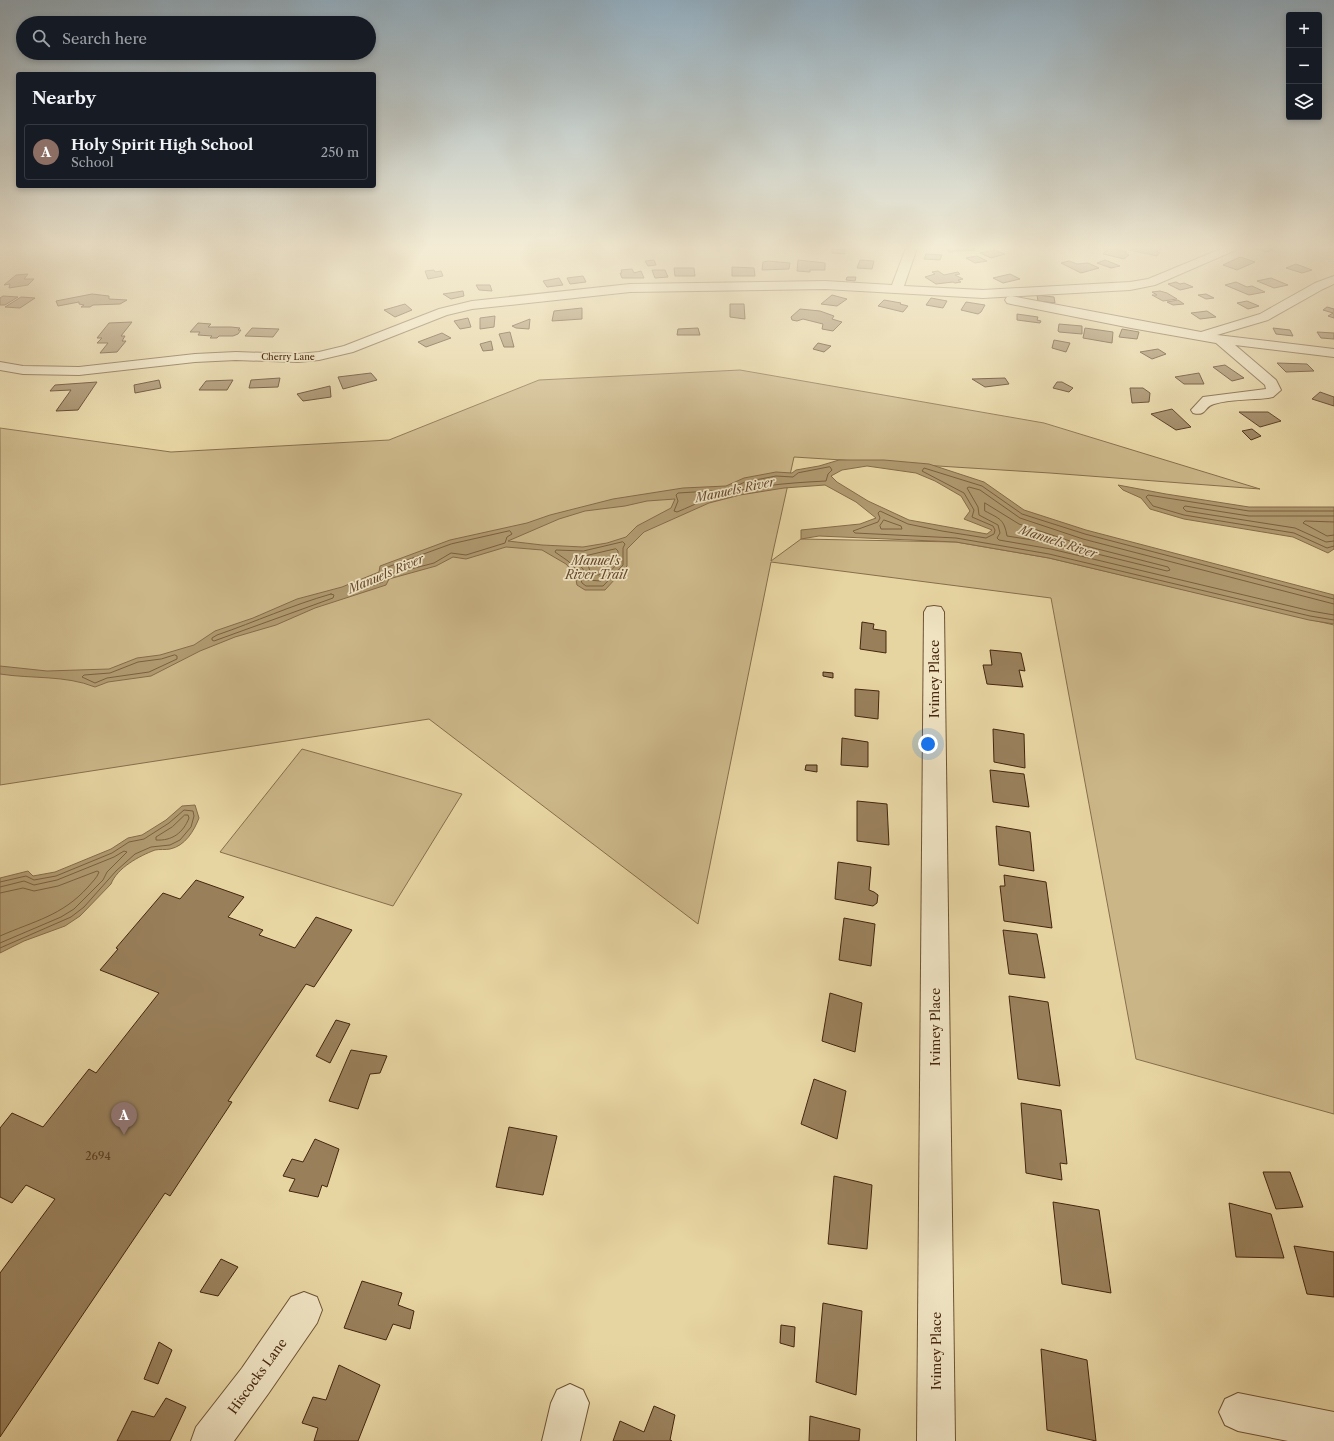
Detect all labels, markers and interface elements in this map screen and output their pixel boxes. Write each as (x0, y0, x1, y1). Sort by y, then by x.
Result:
map controls (1286, 12, 1322, 120)
button: + (1286, 12, 1322, 48)
search box (16, 16, 376, 60)
icon: search (30, 27, 52, 49)
text: Search here (62, 29, 147, 48)
button: − (1286, 48, 1322, 84)
button: layers (1286, 84, 1322, 120)
text: Nearby (32, 88, 96, 108)
text: Holy Spirit High School (71, 135, 253, 154)
text: A (41, 144, 51, 160)
text: 250 m (321, 144, 359, 160)
text: School (71, 154, 114, 170)
street label: Cherry Lane (261, 351, 315, 362)
water label: Manuels River (692, 473, 777, 506)
water label: Manuels River (1015, 521, 1100, 562)
water label: Manuels River (344, 550, 427, 597)
water label: Manuel's River Trail (564, 553, 628, 582)
street label: Ivimey Place (926, 640, 942, 718)
your location (918, 734, 938, 754)
street label: Ivimey Place (927, 988, 943, 1066)
pin: A (111, 1102, 137, 1135)
house number: 2694 (85, 1149, 111, 1163)
street label: Ivimey Place (928, 1312, 944, 1390)
street label: Hiscocks Lane (224, 1335, 290, 1417)

